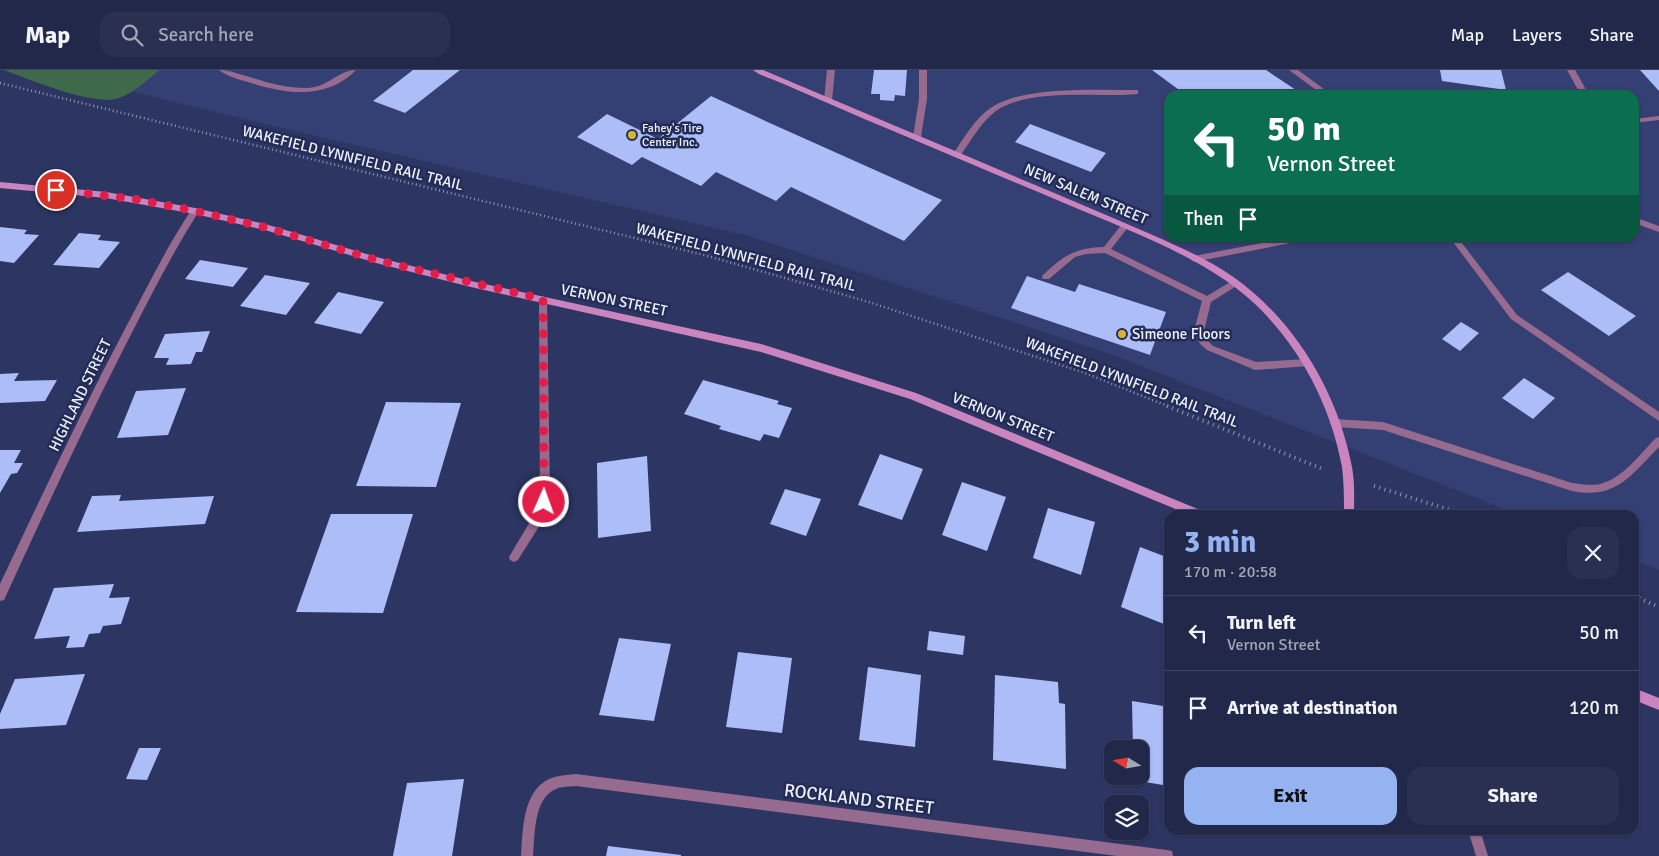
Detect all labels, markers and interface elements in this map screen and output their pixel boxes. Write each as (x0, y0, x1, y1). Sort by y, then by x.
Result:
search box (100, 12, 450, 57)
text: Map (25, 20, 70, 50)
icon: search (118, 21, 146, 49)
text: Search here (158, 23, 254, 47)
text: Map (1451, 24, 1484, 46)
text: Layers (1512, 24, 1562, 46)
text: Share (1590, 24, 1634, 46)
text: 50 m (1267, 107, 1341, 150)
icon: left (1184, 110, 1249, 175)
place label: Fahey's Tire Center Inc. (642, 121, 702, 150)
street label: WAKEFIELD LYNNFIELD RAIL TRAIL (241, 122, 466, 194)
marker: Fahey's Tire Center Inc. (626, 129, 638, 141)
text: Vernon Street (1267, 150, 1395, 177)
street label: NEW SALEM STREET (1021, 160, 1151, 228)
pin (35, 169, 77, 211)
icon: arrive (42, 176, 70, 204)
icon: arrive (1234, 205, 1262, 233)
text: Then (1184, 207, 1224, 231)
street label: WAKEFIELD LYNNFIELD RAIL TRAIL (634, 219, 858, 295)
street label: VERNON STREET (559, 280, 669, 320)
place label: Simeone Floors (1132, 325, 1231, 343)
marker: Simeone Floors (1116, 328, 1128, 340)
street label: WAKEFIELD LYNNFIELD RAIL TRAIL (1023, 333, 1242, 431)
street label: HIGHLAND STREET (45, 335, 115, 454)
street label: VERNON STREET (949, 388, 1057, 446)
position arrow (517, 475, 569, 527)
text: 3 min (1184, 524, 1256, 561)
button: close (1567, 527, 1619, 579)
text: 170 m · 20:58 (1184, 562, 1277, 582)
text: Turn left (1227, 611, 1296, 635)
icon: left (1184, 619, 1212, 647)
text: 50 m (1579, 621, 1619, 645)
text: Vernon Street (1227, 635, 1320, 655)
icon: arrive (1184, 694, 1212, 722)
text: Arrive at destination (1227, 696, 1398, 720)
text: 120 m (1569, 696, 1619, 720)
north arrow (1104, 740, 1149, 785)
map controls (1104, 740, 1149, 840)
button: Exit (1184, 767, 1397, 825)
button: Share (1407, 767, 1619, 825)
street label: ROCKLAND STREET (783, 779, 935, 819)
button: layers (1104, 795, 1149, 840)

